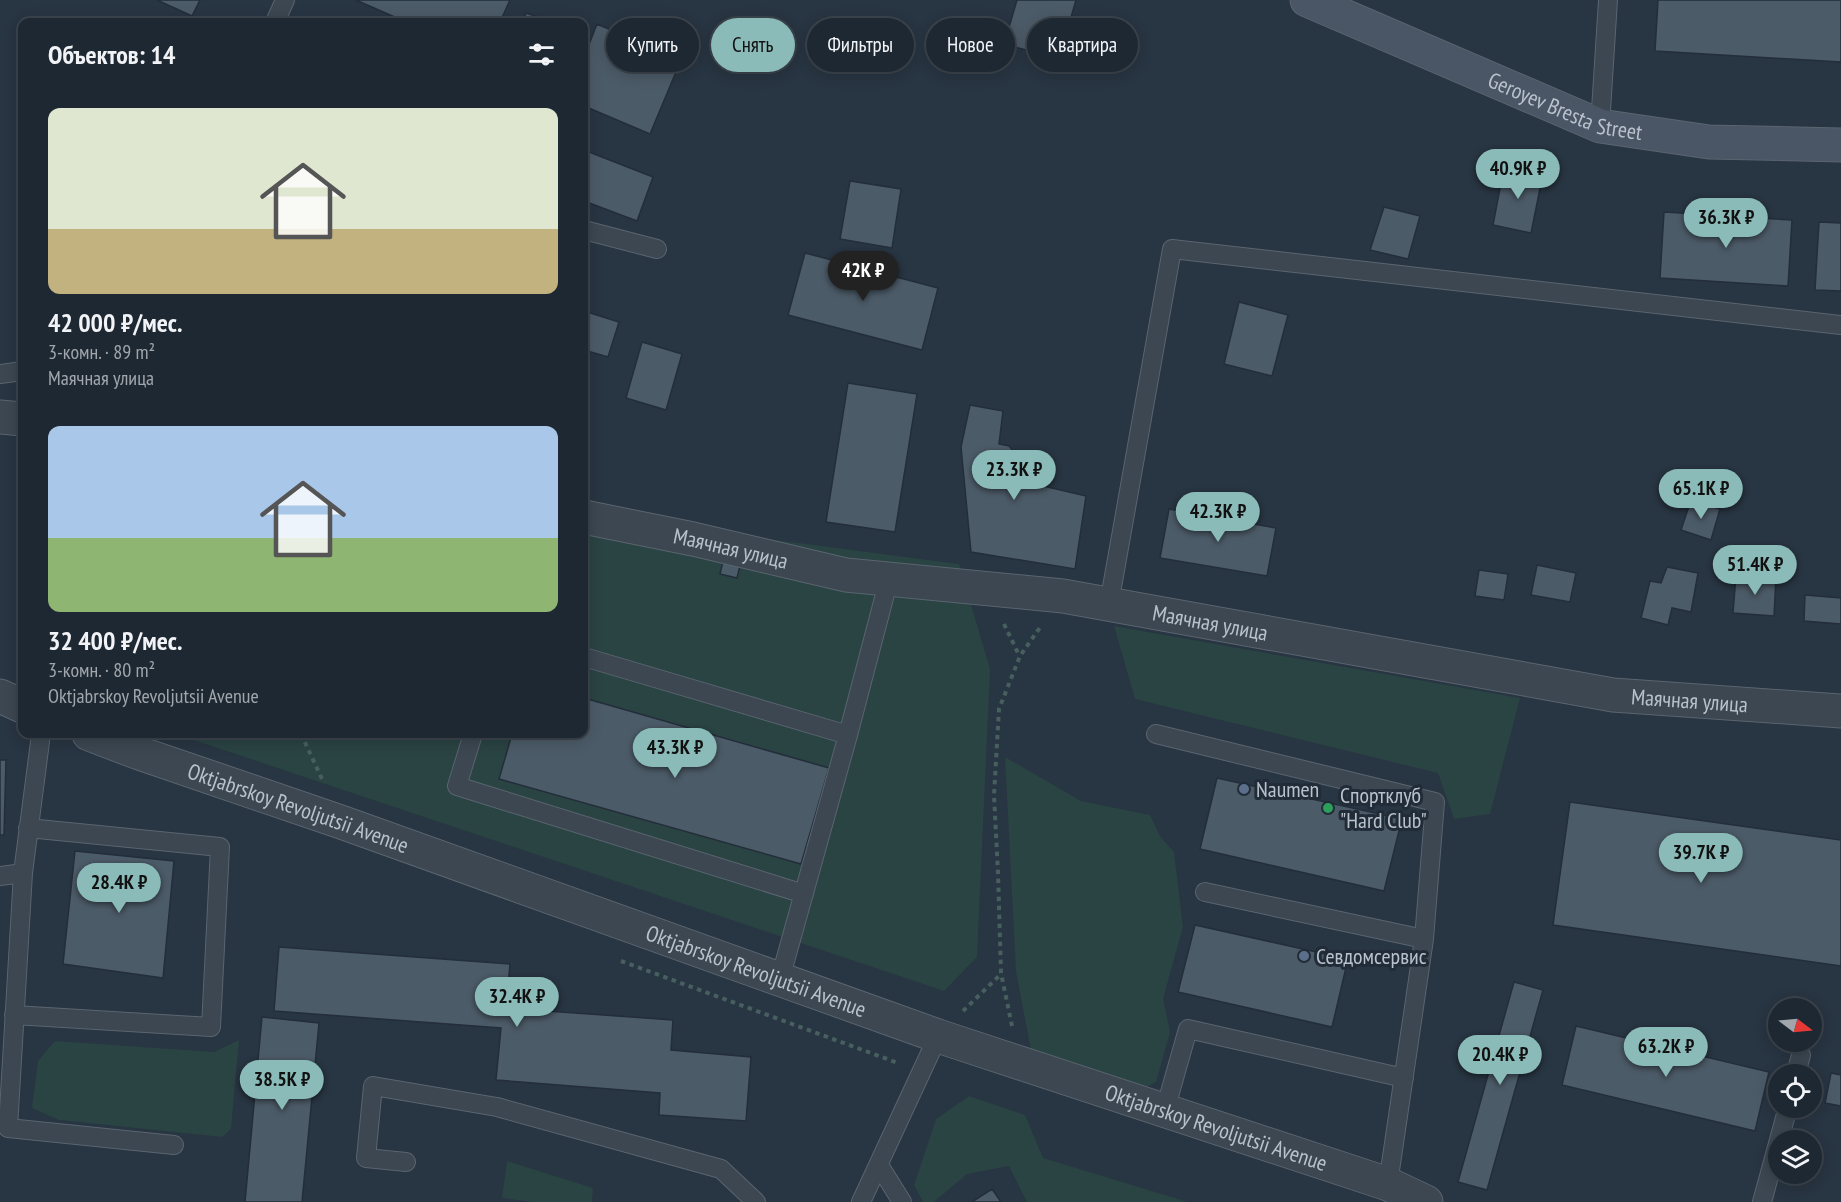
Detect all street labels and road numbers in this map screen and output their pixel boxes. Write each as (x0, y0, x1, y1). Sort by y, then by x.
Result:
street label: Geroyev Bresta Street (1484, 66, 1644, 146)
street label: Маячная улица (671, 521, 791, 575)
street label: Маячная улица (1150, 598, 1270, 647)
street label: Маячная улица (1630, 682, 1749, 718)
street label: Oktjabrskoy Revoljutsii Avenue (184, 757, 413, 859)
street label: Oktjabrskoy Revoljutsii Avenue (642, 919, 870, 1023)
street label: Oktjabrskoy Revoljutsii Avenue (1102, 1078, 1331, 1177)

